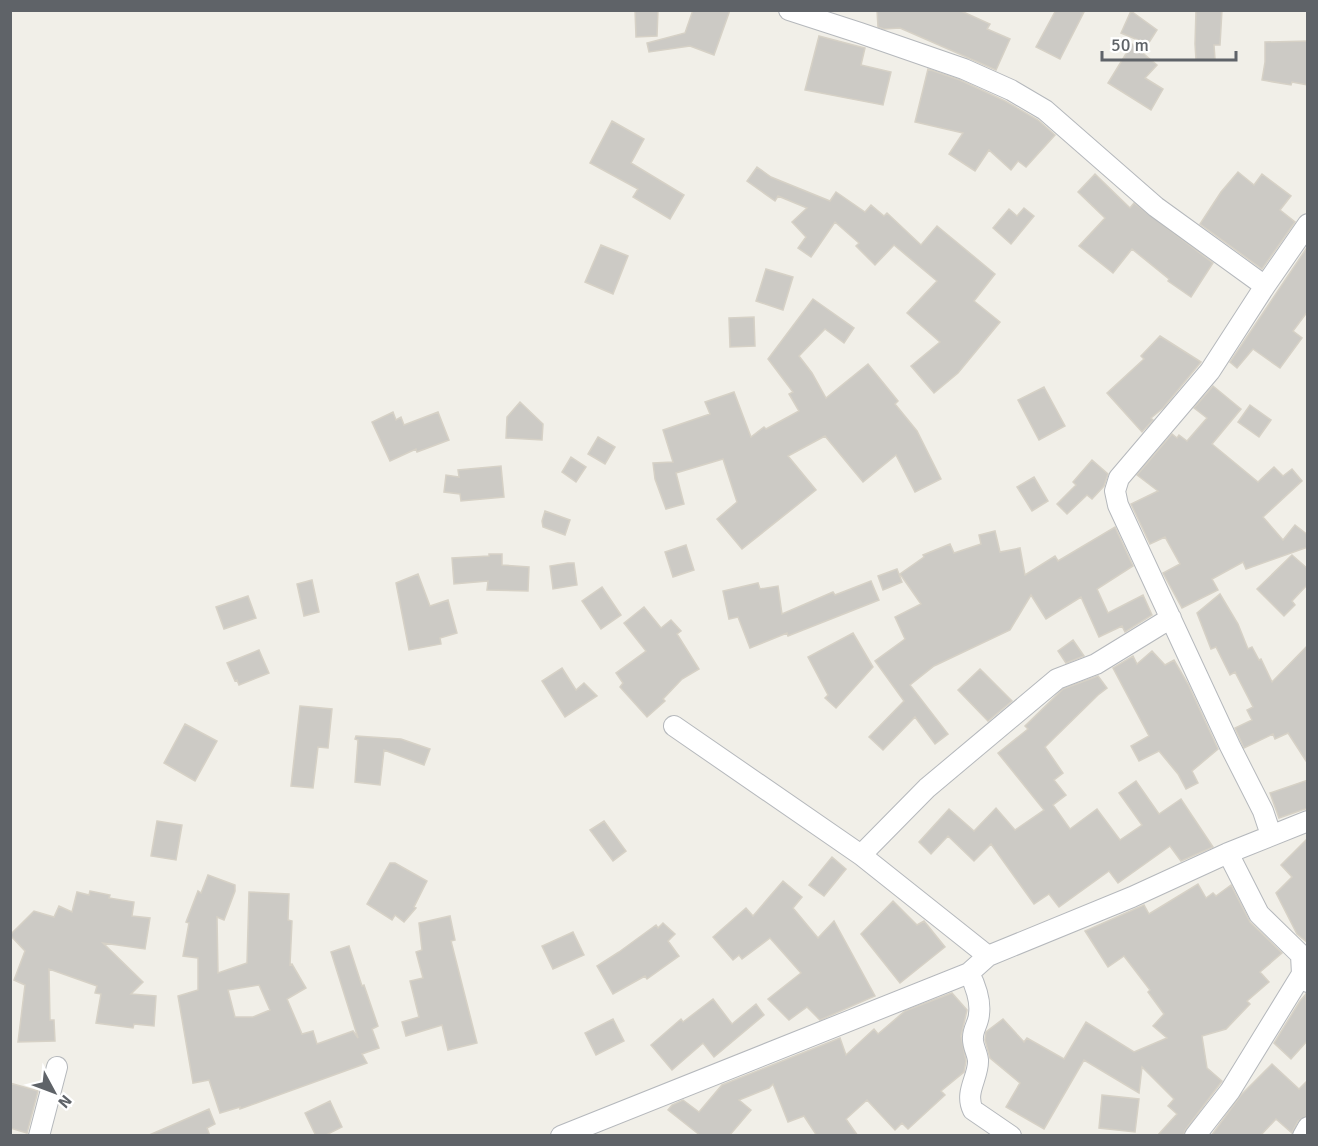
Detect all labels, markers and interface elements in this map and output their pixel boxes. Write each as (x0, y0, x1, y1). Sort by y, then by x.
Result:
scale bar (1102, 24, 1236, 62)
text: 50 m (1111, 34, 1149, 56)
north arrow (24, 1062, 84, 1122)
text: N (53, 1090, 76, 1112)

